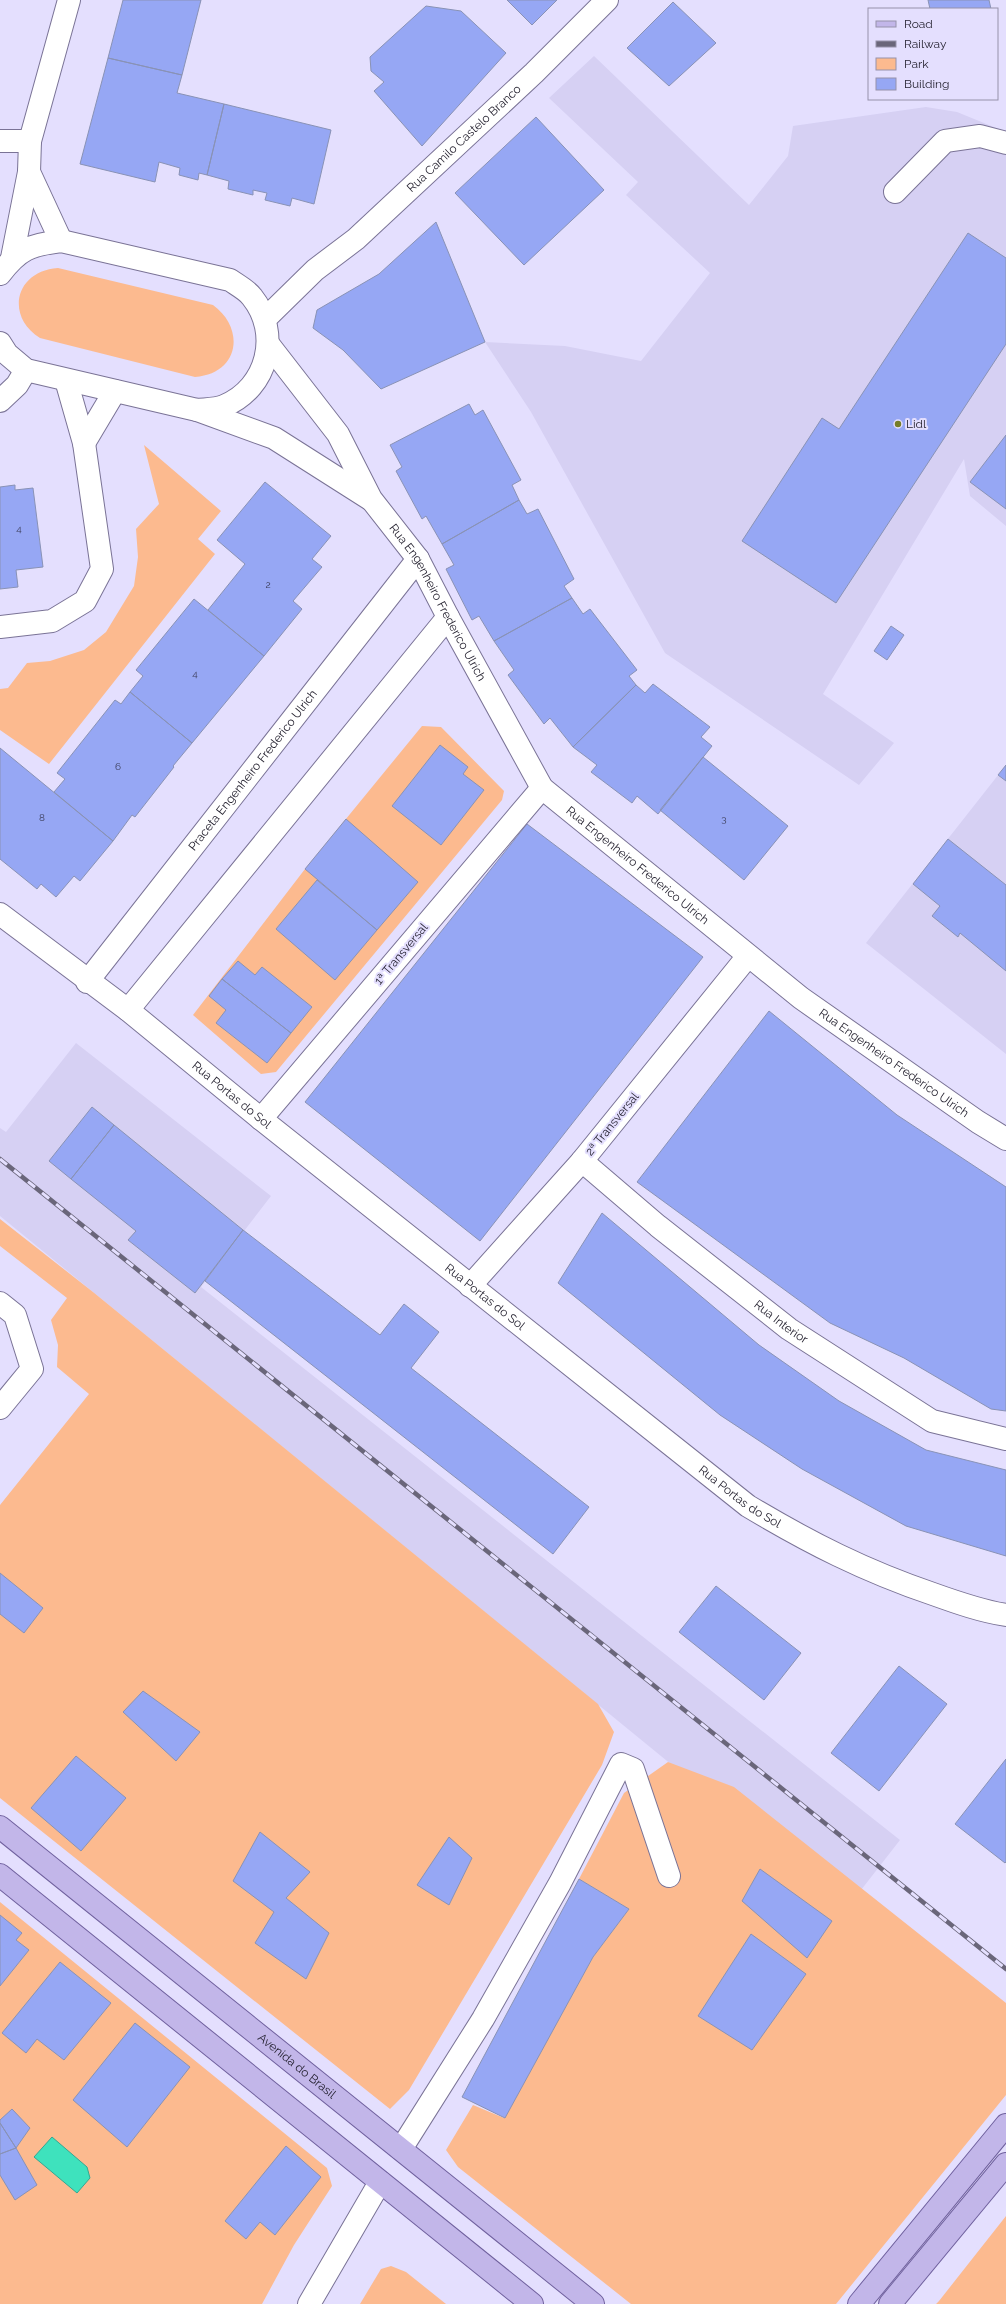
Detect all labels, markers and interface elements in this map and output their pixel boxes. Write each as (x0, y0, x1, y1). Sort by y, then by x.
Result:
legend (868, 8, 998, 100)
text: Road (904, 17, 933, 31)
text: Railway (904, 37, 947, 51)
text: Park (904, 57, 929, 71)
text: Building (904, 77, 950, 91)
street label: Rua Camilo Castelo Branco (404, 82, 524, 195)
place label: Lidl (906, 417, 927, 431)
marker: Lidl (893, 419, 903, 429)
street label: Rua Engenheiro Frederico Ulrich (386, 521, 489, 683)
house number: 4 (16, 523, 22, 534)
house number: 2 (265, 579, 271, 590)
house number: 4 (192, 668, 198, 679)
street label: Praceta Engenheiro Frederico Ulrich (185, 687, 320, 853)
house number: 6 (115, 761, 121, 772)
street label: Rua Engenheiro Frederico Ulrich (563, 803, 712, 927)
house number: 8 (39, 812, 45, 823)
house number: 3 (721, 813, 727, 824)
street label: 1ª Transversal (371, 920, 431, 988)
street label: Rua Engenheiro Frederico Ulrich (816, 1006, 971, 1120)
street label: Rua Portas do Sol (189, 1058, 275, 1132)
street label: 2ª Transversal (582, 1089, 642, 1158)
street label: Rua Portas do Sol (442, 1261, 528, 1333)
street label: Rua Interior (751, 1297, 811, 1347)
street label: Rua Portas do Sol (696, 1463, 784, 1531)
street label: Avenida do Brasil (255, 2030, 339, 2102)

